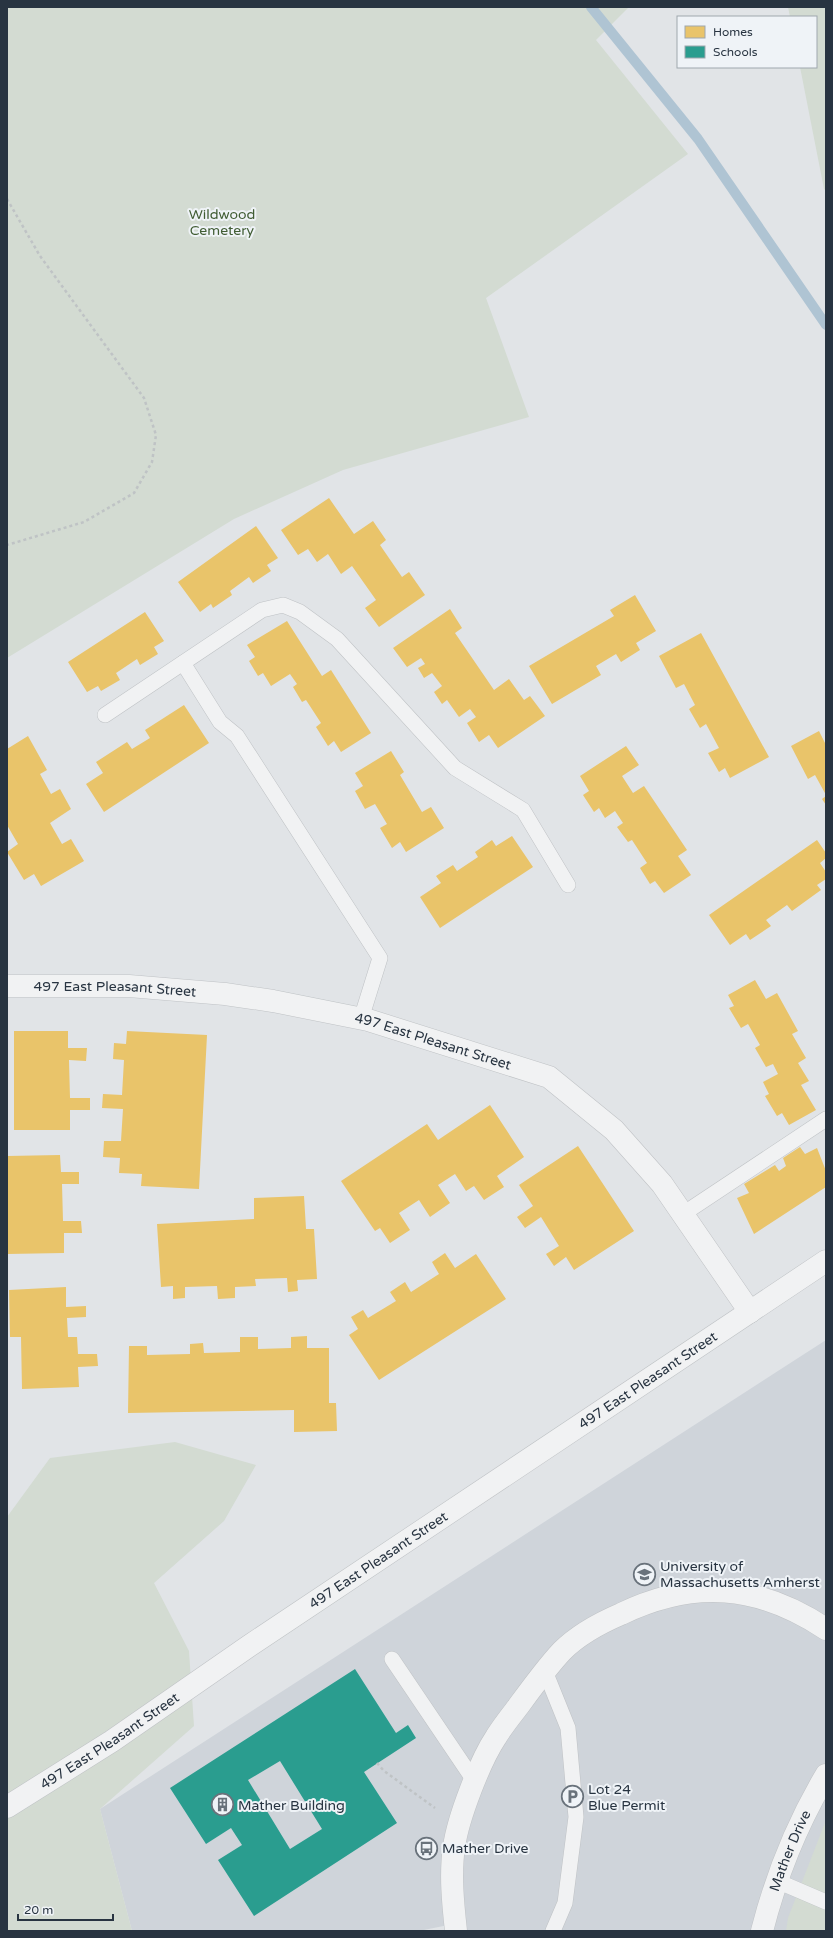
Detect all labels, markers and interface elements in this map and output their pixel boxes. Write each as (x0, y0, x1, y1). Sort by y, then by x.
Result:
legend (677, 16, 817, 68)
text: Homes (713, 25, 753, 39)
text: Schools (713, 45, 758, 59)
park label: Wildwood Cemetery (189, 206, 255, 239)
street label: 497 East Pleasant Street (33, 978, 198, 1000)
street label: 497 East Pleasant Street (353, 1009, 514, 1073)
street label: 497 East Pleasant Street (575, 1327, 721, 1432)
street label: 497 East Pleasant Street (306, 1507, 451, 1612)
place label: University of Massachusetts Amherst (660, 1558, 821, 1591)
school or university icon: University of Massachusetts Amherst (631, 1561, 657, 1587)
street label: 497 East Pleasant Street (37, 1688, 183, 1793)
place label: Lot 24 Blue Permit (588, 1781, 666, 1814)
parking icon: Lot 24 Blue Permit (560, 1784, 586, 1810)
building icon: Mather Building (209, 1792, 235, 1818)
place label: Mather Building (238, 1797, 345, 1814)
street label: Mather Drive (766, 1807, 814, 1894)
bus stop icon: Mather Drive (414, 1835, 440, 1861)
place label: Mather Drive (442, 1840, 529, 1857)
scale bar (18, 1896, 113, 1922)
text: 20 m (24, 1903, 53, 1917)

